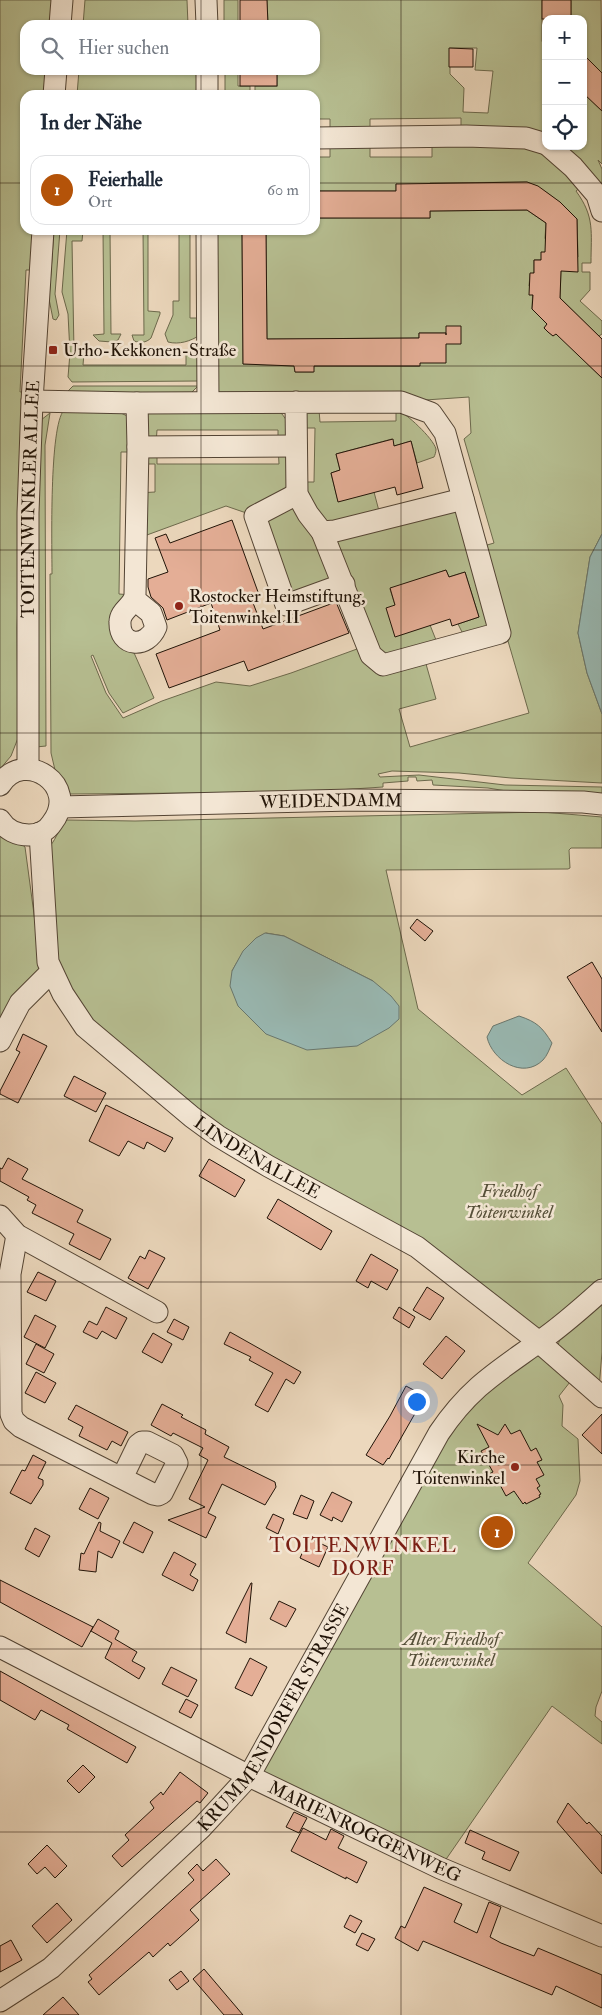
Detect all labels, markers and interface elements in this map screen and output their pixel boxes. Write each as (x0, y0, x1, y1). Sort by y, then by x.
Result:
map controls (542, 15, 587, 150)
button: + (542, 15, 587, 60)
search box (20, 20, 320, 75)
icon: search (38, 34, 66, 62)
text: Hier suchen (78, 36, 169, 60)
button: − (542, 60, 587, 105)
button: locate (542, 105, 587, 150)
text: In der Nähe (40, 109, 142, 136)
text: Feierhalle (88, 168, 163, 192)
text: 1 (54, 180, 60, 200)
text: 60 m (267, 180, 299, 200)
text: Ort (88, 192, 112, 212)
place label: Urho-Kekkonen-Straße (63, 339, 237, 362)
marker: Urho-Kekkonen-Straße (47, 344, 59, 356)
street label: TOITENWINKLER ALLEE (17, 379, 45, 618)
place label: Rostocker Heimstiftung, Toitenwinkel II (189, 585, 365, 629)
marker: Rostocker Heimstiftung, Toitenwinkel II (173, 600, 185, 612)
street label: WEIDENDAMM (258, 789, 402, 814)
street label: LINDENALLEE (189, 1111, 324, 1204)
park label: Friedhof Toitenwinkel (465, 1180, 554, 1224)
your location (404, 1389, 430, 1415)
place label: Kirche Toitenwinkel (413, 1446, 505, 1490)
marker: Kirche Toitenwinkel (509, 1461, 521, 1473)
pin: 1 (481, 1513, 513, 1551)
district label: TOITENWINKEL DORF (269, 1533, 457, 1581)
street label: KRUMMENDORFER STRASSE (192, 1599, 355, 1837)
park label: Alter Friedhof Toitenwinkel (401, 1628, 504, 1672)
street label: MARIENROGGENWEG (265, 1776, 465, 1888)

